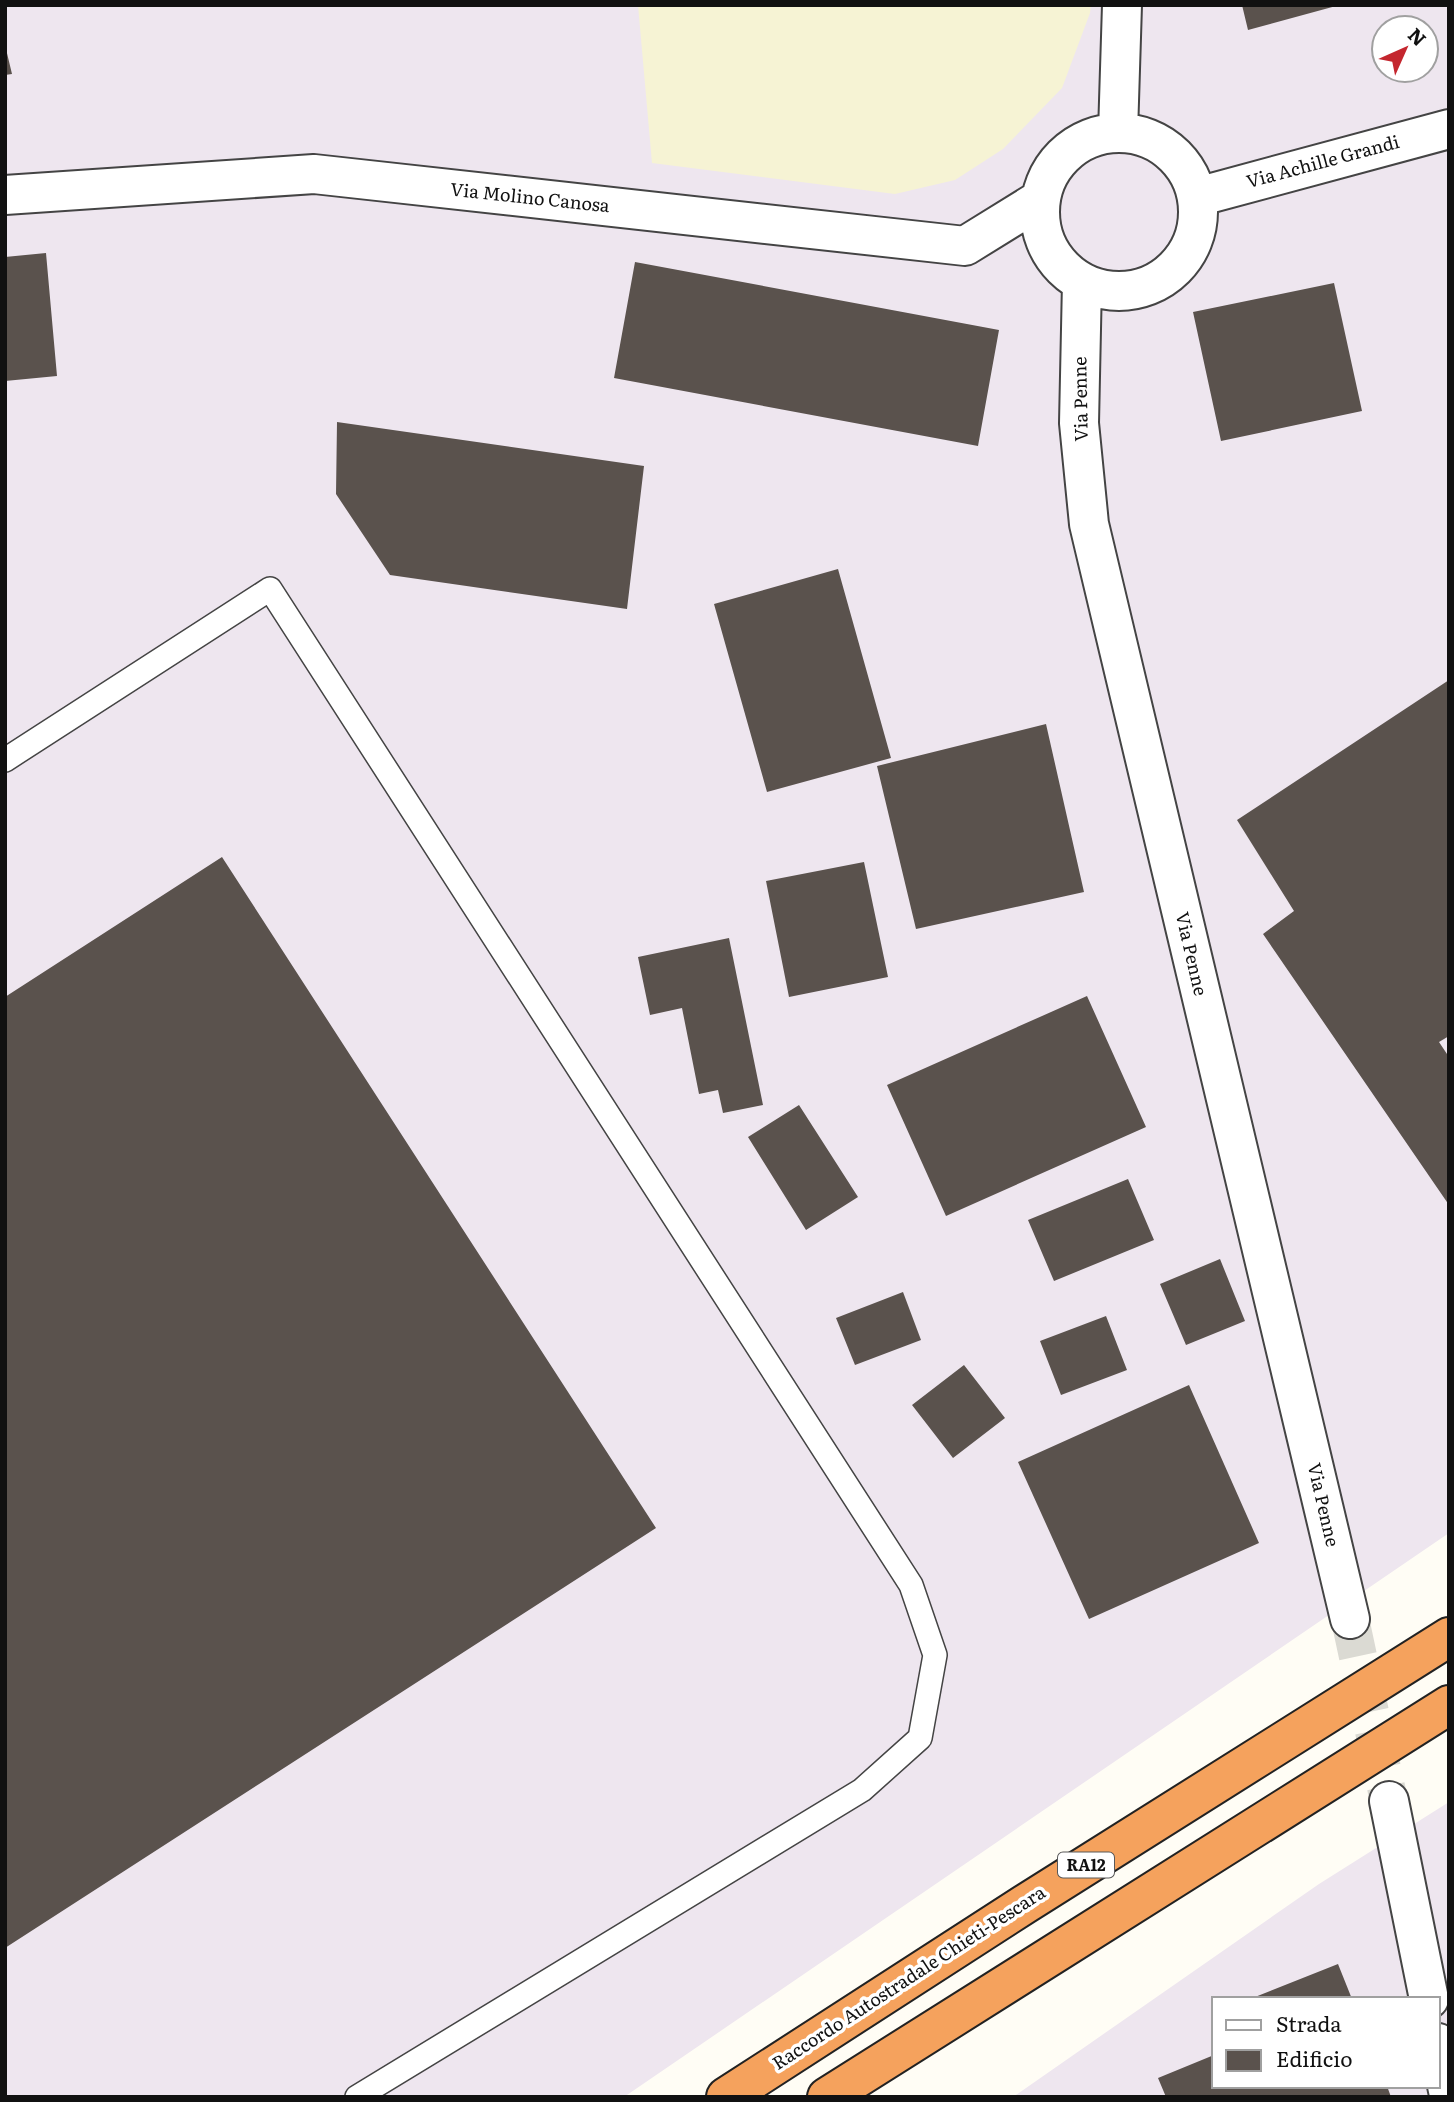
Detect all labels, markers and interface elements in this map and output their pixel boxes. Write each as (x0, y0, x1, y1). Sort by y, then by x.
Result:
north arrow (1370, 14, 1440, 84)
text: N (1402, 21, 1433, 52)
street label: Via Achille Grandi (1243, 127, 1402, 194)
street label: Via Molino Canosa (449, 175, 611, 218)
street label: Via Penne (1065, 356, 1094, 442)
street label: Via Penne (1170, 909, 1215, 998)
street label: Via Penne (1302, 1460, 1347, 1549)
road number: RA12 (1058, 1853, 1114, 1878)
street label: Raccordo Autostradale Chieti-Pescara (766, 1878, 1050, 2075)
legend (1212, 1997, 1440, 2088)
text: Strada (1276, 2007, 1342, 2038)
text: Edificio (1276, 2042, 1352, 2073)

